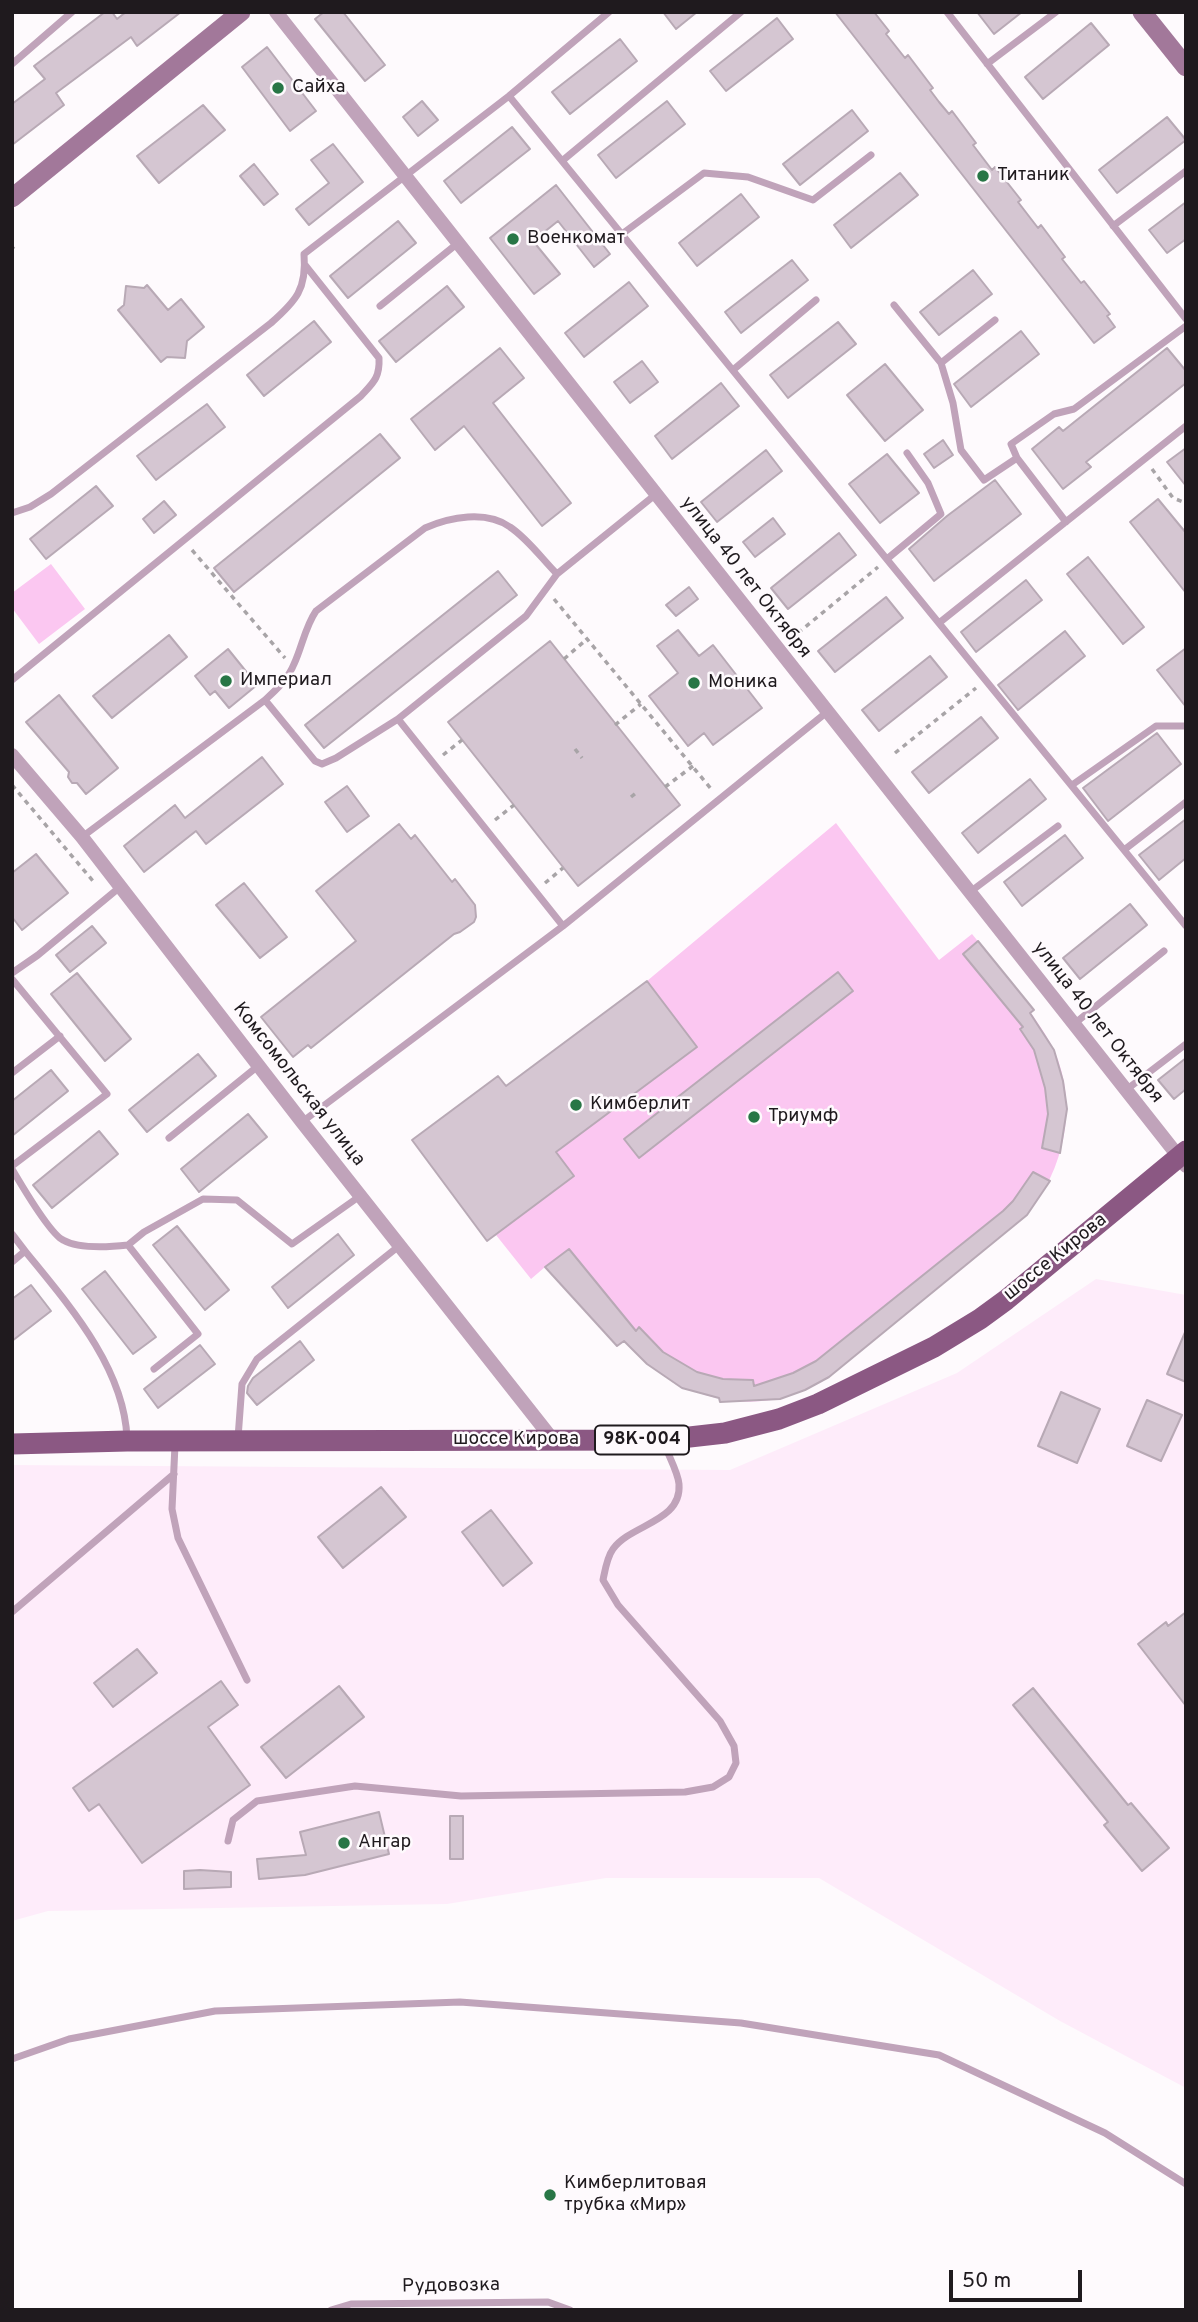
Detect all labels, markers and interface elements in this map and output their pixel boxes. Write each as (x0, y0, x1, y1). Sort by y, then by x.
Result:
place label: Сайха (292, 77, 345, 99)
marker: Сайха (270, 80, 286, 96)
place label: Титаник (997, 165, 1070, 187)
marker: Титаник (975, 168, 991, 184)
place label: Военкомат (527, 228, 625, 250)
marker: Военкомат (505, 231, 521, 247)
street label: улица 40 лет Октября (675, 493, 815, 663)
place label: Империал (240, 670, 332, 692)
place label: Моника (708, 672, 777, 694)
marker: Империал (218, 673, 234, 689)
marker: Моника (686, 675, 702, 691)
street label: улица 40 лет Октября (1027, 938, 1167, 1108)
street label: Комсомольская улица (227, 999, 369, 1171)
place label: Кимберлит (590, 1094, 690, 1116)
marker: Кимберлит (568, 1097, 584, 1113)
place label: Триумф (768, 1106, 838, 1128)
marker: Триумф (746, 1109, 762, 1125)
street label: шоссе Кирова (1000, 1209, 1112, 1307)
road number: 98К-004 (595, 1426, 689, 1455)
street label: шоссе Кирова (453, 1429, 579, 1451)
place label: Ангар (358, 1832, 411, 1854)
marker: Ангар (336, 1835, 352, 1851)
place label: Кимберлитовая трубка «Мир» (564, 2173, 707, 2217)
marker: Кимберлитовая трубка «Мир» (542, 2187, 558, 2203)
scale bar (953, 2256, 1086, 2300)
text: 50 m (962, 2268, 1011, 2295)
street label: Рудовозка (402, 2275, 500, 2299)

